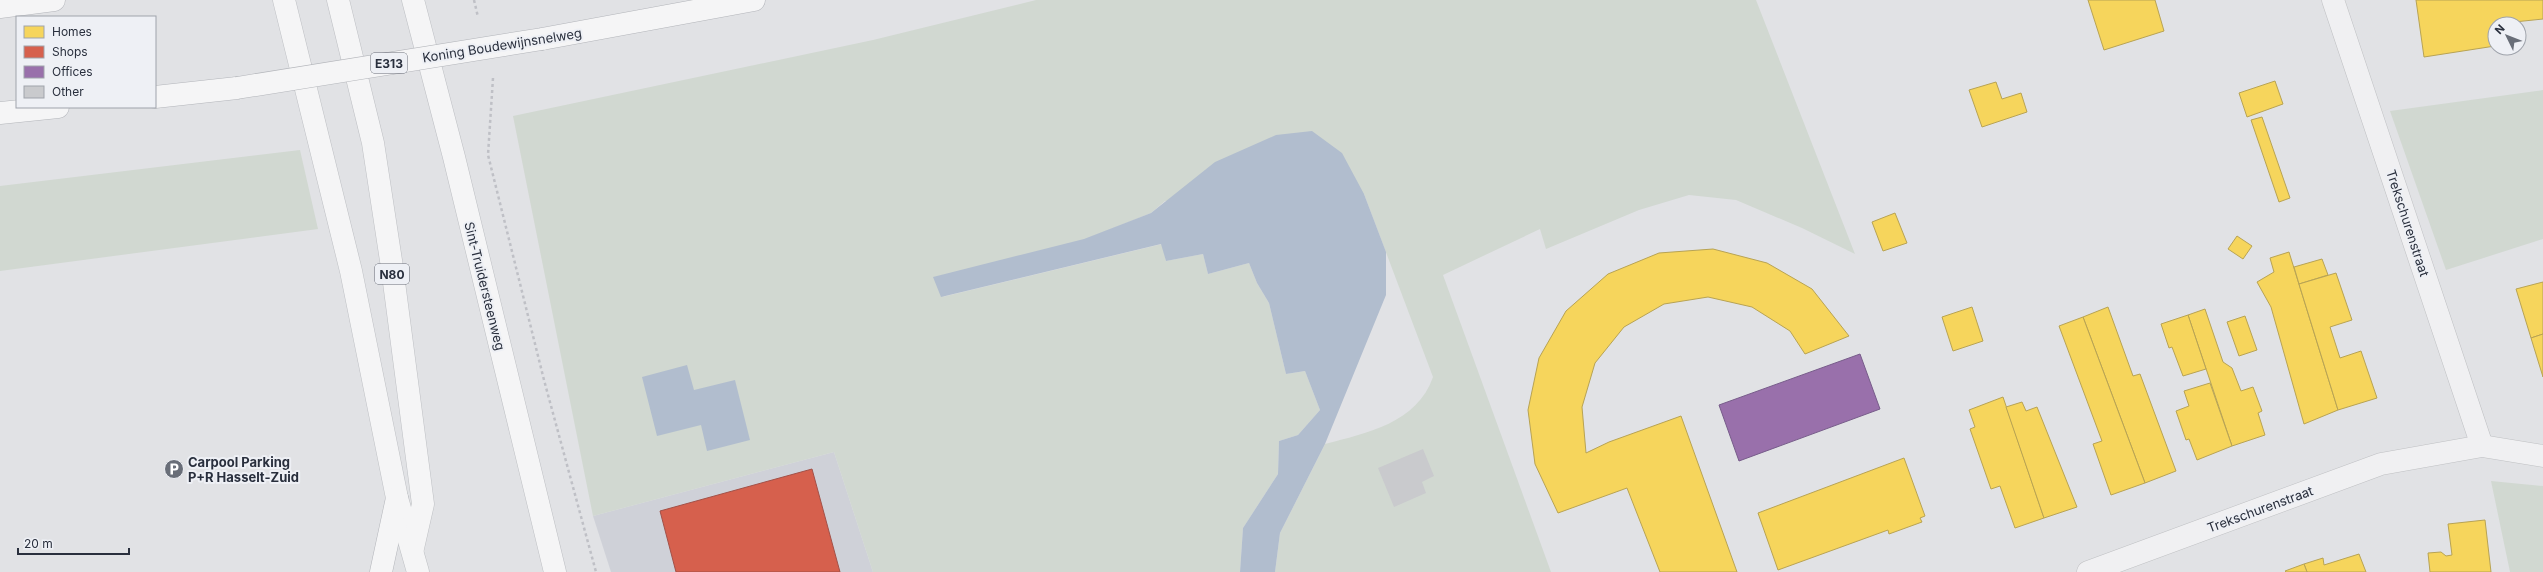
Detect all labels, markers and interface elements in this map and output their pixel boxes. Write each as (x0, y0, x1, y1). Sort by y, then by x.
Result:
legend (16, 16, 156, 108)
north arrow (2487, 16, 2527, 56)
text: N (2492, 21, 2508, 37)
text: Homes (52, 24, 92, 39)
street label: Koning Boudewijnsnelweg (421, 24, 583, 66)
text: Shops (52, 44, 88, 59)
road number: E313 (371, 53, 407, 73)
text: Offices (52, 64, 93, 79)
text: Other (52, 84, 84, 99)
street label: Trekschurenstraat (2383, 167, 2433, 279)
street label: Sint-Truidersteenweg (461, 220, 509, 352)
road number: N80 (375, 264, 409, 284)
place label: Carpool Parking P+R Hasselt-Zuid (188, 454, 299, 485)
parking icon: Carpool Parking P+R Hasselt-Zuid (163, 458, 185, 480)
street label: Trekschurenstraat (2205, 482, 2315, 536)
scale bar (18, 530, 129, 556)
text: 20 m (24, 536, 53, 551)

